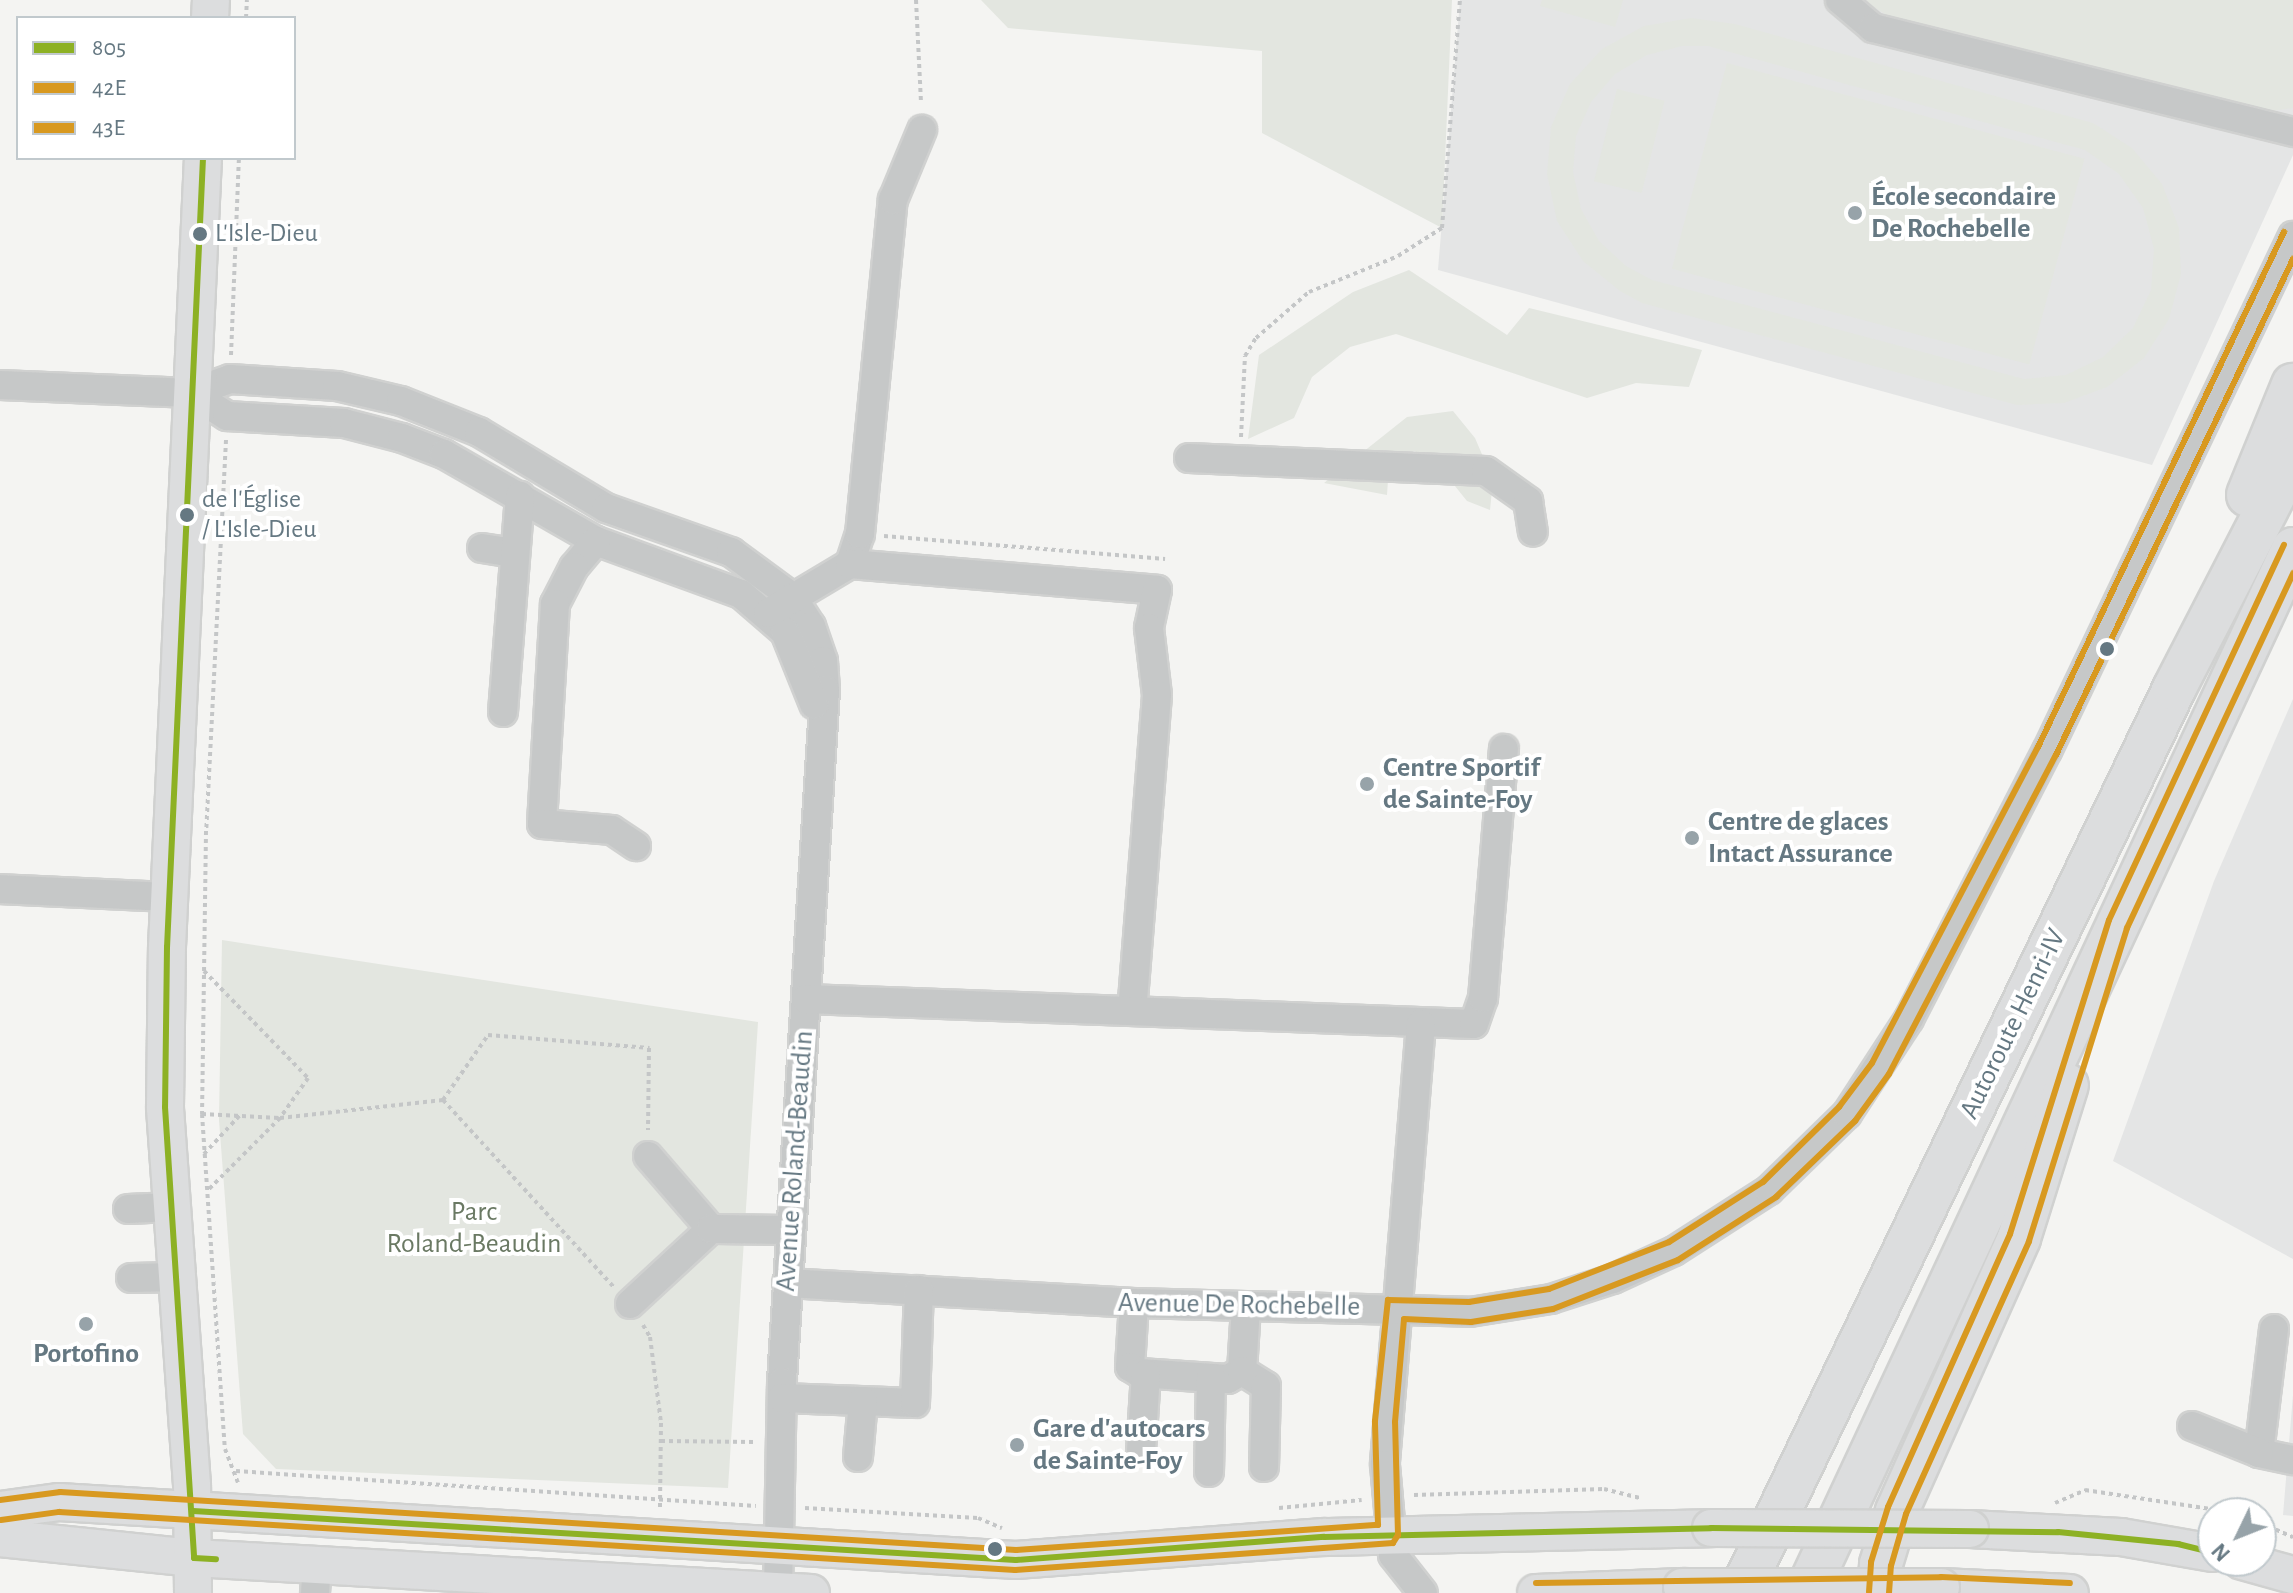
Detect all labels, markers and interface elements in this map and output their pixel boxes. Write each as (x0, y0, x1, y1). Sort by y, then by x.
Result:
legend (16, 16, 296, 160)
text: 805 (92, 36, 126, 60)
text: 42E (92, 76, 126, 100)
text: 43E (92, 116, 125, 140)
place label: École secondaire De Rochebelle (1871, 180, 2056, 246)
marker: École secondaire De Rochebelle (1846, 204, 1864, 222)
place label: L'Isle-Dieu (215, 218, 318, 250)
marker: L'Isle-Dieu (192, 226, 208, 242)
place label: de l'Église / L'Isle-Dieu (202, 484, 316, 546)
marker: de l'Église / L'Isle-Dieu (179, 507, 195, 523)
unlabelled marker (2099, 641, 2115, 657)
place label: Centre Sportif de Sainte-Foy (1383, 751, 1540, 817)
marker: Centre Sportif de Sainte-Foy (1358, 775, 1376, 793)
place label: Centre de glaces Intact Assurance (1708, 805, 1893, 871)
marker: Centre de glaces Intact Assurance (1683, 829, 1701, 847)
street label: Autoroute Henri-IV (1953, 924, 2073, 1124)
street label: Avenue Roland-Beaudin (769, 1029, 821, 1293)
park label: Parc Roland-Beaudin (386, 1195, 562, 1261)
street label: Avenue De Rochebelle (1118, 1286, 1360, 1324)
marker: Portofino (77, 1315, 95, 1333)
place label: Portofino (33, 1337, 139, 1371)
place label: Gare d'autocars de Sainte-Foy (1033, 1412, 1206, 1478)
marker: Gare d'autocars de Sainte-Foy (1008, 1436, 1026, 1454)
north arrow (2197, 1497, 2277, 1577)
text: N (2208, 1539, 2234, 1565)
unlabelled marker (987, 1541, 1003, 1557)

